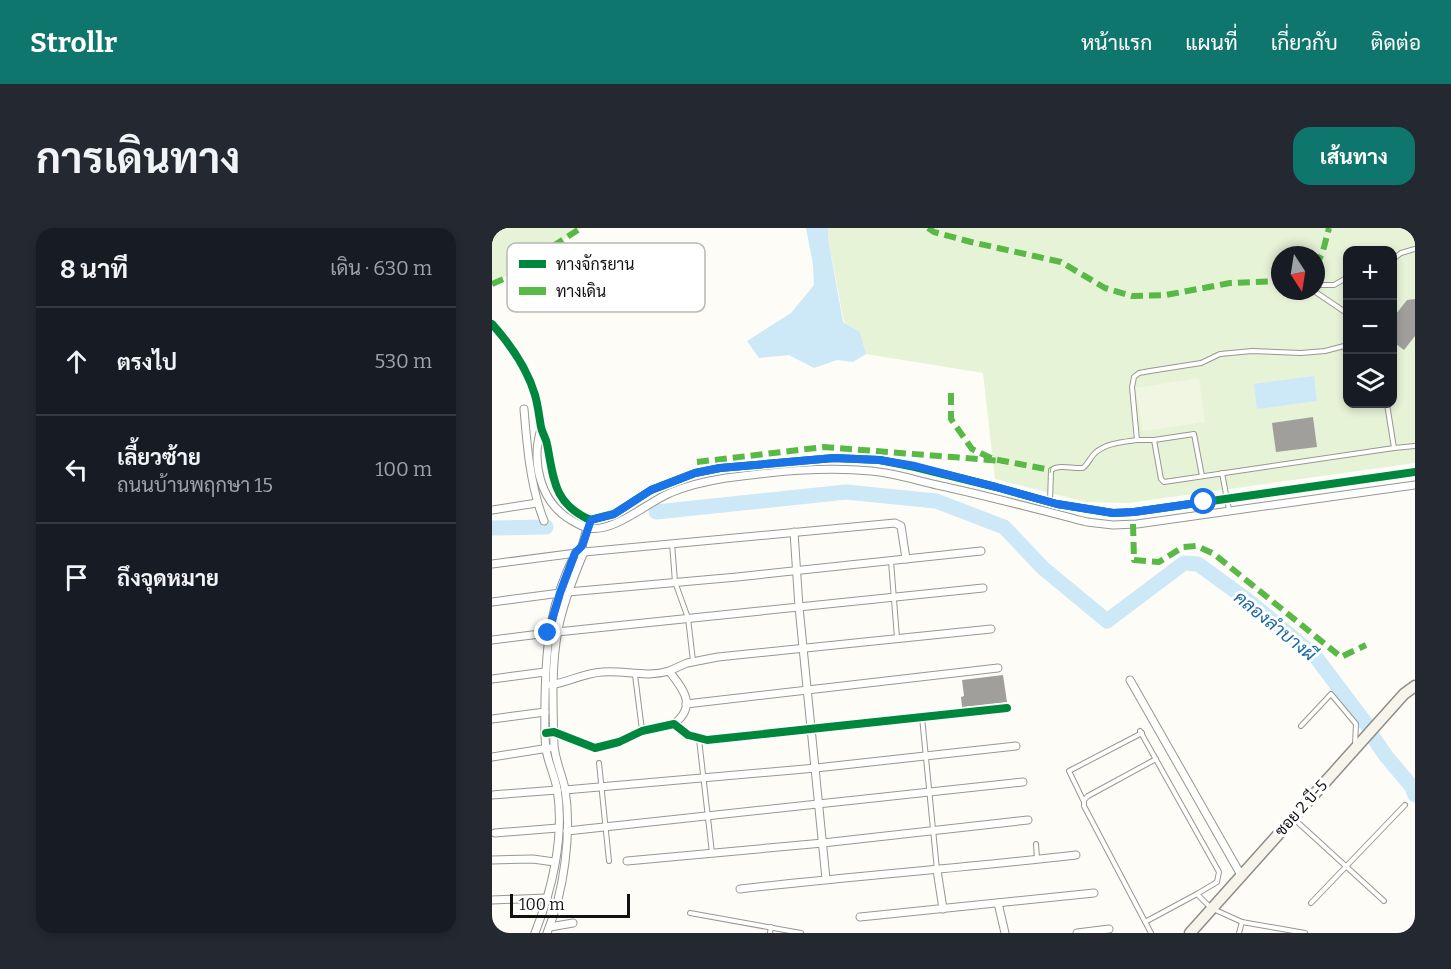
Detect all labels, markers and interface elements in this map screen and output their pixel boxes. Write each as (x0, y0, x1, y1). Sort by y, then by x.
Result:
text: Strollr (30, 26, 117, 59)
text: หน้าแรก (1081, 30, 1152, 56)
text: แผนที่ (1185, 30, 1238, 56)
text: เกี่ยวกับ (1271, 30, 1338, 56)
text: ติดต่อ (1371, 30, 1421, 56)
button: เส้นทาง (1293, 127, 1415, 185)
text: การเดินทาง (36, 134, 240, 184)
legend (507, 243, 705, 312)
north arrow (1271, 246, 1325, 300)
map controls (1343, 246, 1397, 408)
button: + (1343, 246, 1397, 300)
text: 8 นาที (60, 254, 128, 285)
text: ทางจักรยาน (556, 254, 635, 274)
text: เดิน · 630 m (330, 256, 432, 280)
text: ทางเดิน (556, 282, 606, 301)
button: − (1343, 300, 1397, 354)
icon: ahead (60, 345, 93, 378)
text: ตรงไป (117, 349, 177, 376)
text: 530 m (374, 349, 432, 373)
button: layers (1343, 354, 1397, 408)
text: เลี้ยวซ้าย (117, 444, 201, 471)
icon: left (60, 453, 93, 486)
text: 100 m (375, 457, 432, 481)
text: ถนนบ้านพฤกษา 15 (117, 473, 273, 497)
route start (1190, 488, 1216, 514)
icon: arrive (60, 561, 93, 594)
text: ถึงจุดหมาย (117, 565, 219, 592)
water label: คลองลำบางผี (1230, 585, 1322, 666)
route end (534, 619, 560, 645)
street label: ซอย 2 บี-5 (1269, 775, 1331, 840)
scale bar (510, 891, 630, 918)
text: 100 m (519, 895, 564, 914)

